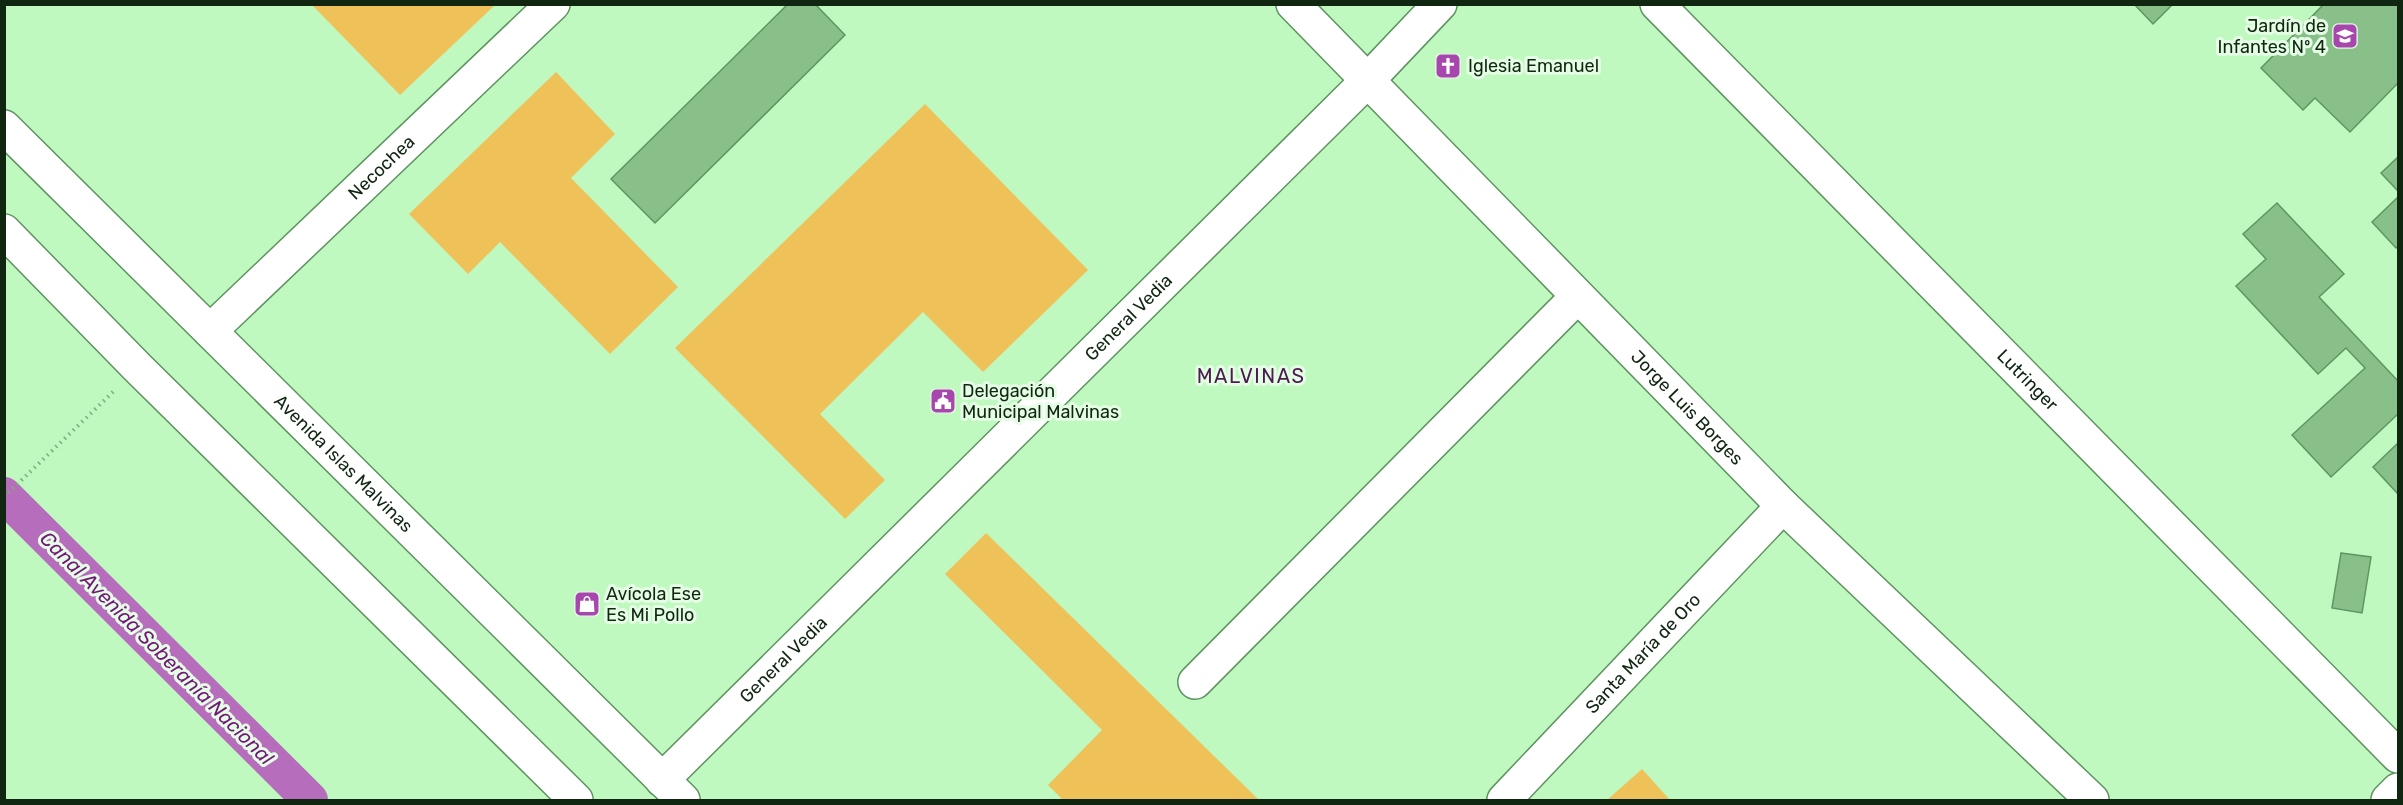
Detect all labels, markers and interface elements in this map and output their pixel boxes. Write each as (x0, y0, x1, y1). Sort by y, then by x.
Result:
place label: Jardín de Infantes Nº 4 (2218, 15, 2326, 58)
school or university icon: Jardín de Infantes Nº 4 (2330, 21, 2360, 51)
church icon: Iglesia Emanuel (1433, 51, 1463, 81)
place label: Iglesia Emanuel (1468, 55, 1599, 77)
street label: Necochea (344, 131, 419, 204)
street label: General Vedia (1080, 269, 1177, 365)
street label: Lutringer (1993, 345, 2063, 416)
street label: Jorge Luis Borges (1626, 346, 1748, 469)
district label: MALVINAS (1197, 364, 1305, 388)
place label: Delegación Municipal Malvinas (962, 380, 1119, 423)
public building icon: Delegación Municipal Malvinas (928, 386, 958, 416)
street label: Avenida Islas Malvinas (269, 390, 418, 537)
water label: Canal Avenida Soberanía Nacional (35, 526, 279, 770)
place label: Avícola Ese Es Mi Pollo (606, 583, 701, 626)
shop icon: Avícola Ese Es Mi Pollo (572, 589, 602, 619)
street label: Santa María de Oro (1581, 589, 1705, 718)
street label: General Vedia (735, 612, 832, 708)

